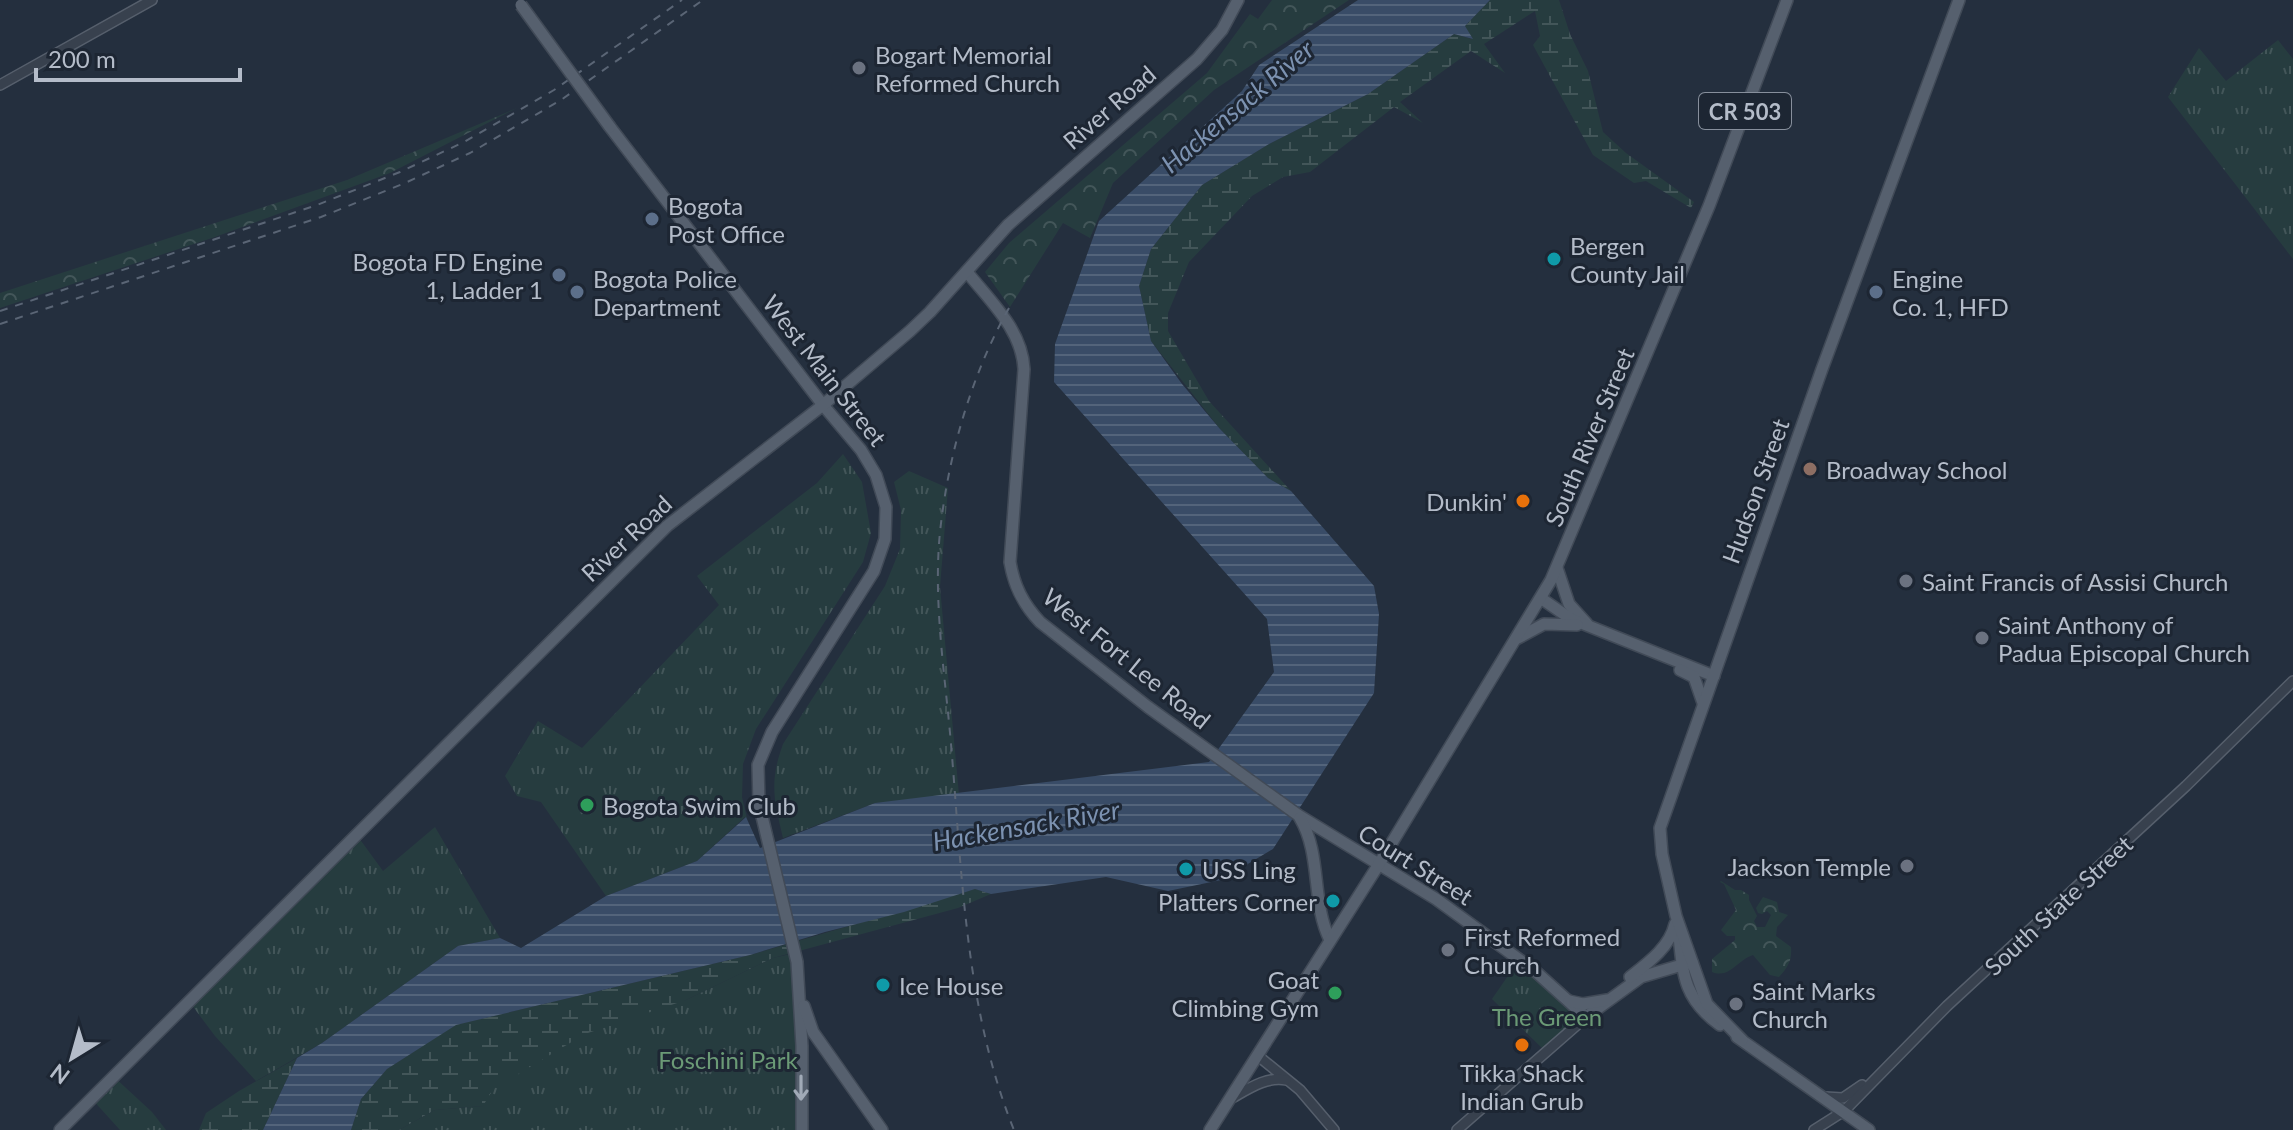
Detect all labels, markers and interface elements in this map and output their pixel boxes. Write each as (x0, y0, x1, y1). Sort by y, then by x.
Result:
scale bar (36, 32, 240, 82)
water label: Hackensack River (1154, 32, 1321, 179)
place label: Bogart Memorial Reformed Church (875, 40, 1060, 97)
text: 200 m (48, 44, 116, 73)
marker: Bogart Memorial Reformed Church (850, 59, 868, 77)
street label: River Road (1057, 59, 1161, 155)
road number: CR 503 (1699, 93, 1791, 129)
place label: Bogota Post Office (668, 191, 785, 248)
marker: Bogota Post Office (643, 210, 661, 228)
place label: Bergen County Jail (1570, 231, 1685, 288)
place label: Bogota FD Engine 1, Ladder 1 (353, 247, 543, 304)
marker: Bergen County Jail (1545, 250, 1563, 268)
place label: Bogota Police Department (593, 264, 737, 321)
place label: Engine Co. 1, HFD (1892, 264, 2009, 321)
marker: Bogota FD Engine 1, Ladder 1 (550, 266, 568, 284)
marker: Bogota Police Department (568, 283, 586, 301)
marker: Engine Co. 1, HFD (1867, 283, 1885, 301)
street label: West Main Street (757, 289, 893, 452)
street label: South River Street (1538, 343, 1640, 531)
street label: Hudson Street (1715, 414, 1795, 567)
place label: Broadway School (1826, 455, 2007, 484)
marker: Broadway School (1801, 460, 1819, 478)
place label: Dunkin' (1426, 487, 1507, 516)
street label: River Road (575, 489, 677, 587)
marker: Dunkin' (1514, 492, 1532, 510)
place label: Saint Francis of Assisi Church (1922, 567, 2228, 596)
marker: Saint Francis of Assisi Church (1897, 572, 1915, 590)
street label: West Fort Lee Road (1037, 582, 1217, 734)
place label: Saint Anthony of Padua Episcopal Church (1998, 610, 2250, 667)
marker: Saint Anthony of Padua Episcopal Church (1973, 629, 1991, 647)
place label: Bogota Swim Club (603, 791, 796, 820)
water label: Hackensack River (930, 793, 1123, 857)
marker: Bogota Swim Club (578, 796, 596, 814)
street label: Court Street (1353, 817, 1479, 911)
street label: South State Street (1978, 829, 2138, 981)
place label: Jackson Temple (1727, 852, 1891, 881)
place label: USS Ling (1202, 855, 1296, 884)
marker: Jackson Temple (1898, 857, 1916, 875)
marker: USS Ling (1177, 860, 1195, 878)
place label: Platters Corner (1158, 887, 1317, 916)
marker: Platters Corner (1324, 892, 1342, 910)
place label: First Reformed Church (1464, 922, 1620, 979)
marker: First Reformed Church (1439, 941, 1457, 959)
place label: Goat Climbing Gym (1171, 965, 1319, 1022)
place label: Ice House (899, 971, 1003, 1000)
marker: Ice House (874, 976, 892, 994)
place label: Saint Marks Church (1752, 976, 1876, 1033)
marker: Goat Climbing Gym (1326, 984, 1344, 1002)
marker: Saint Marks Church (1727, 995, 1745, 1013)
park label: The Green (1492, 1002, 1602, 1031)
north arrow (32, 1018, 112, 1098)
marker: Tikka Shack Indian Grub (1513, 1036, 1531, 1054)
park label: Foschini Park (658, 1045, 798, 1074)
text: N (45, 1058, 75, 1090)
place label: Tikka Shack Indian Grub (1460, 1058, 1585, 1115)
one-way arrow (793, 1074, 809, 1101)

